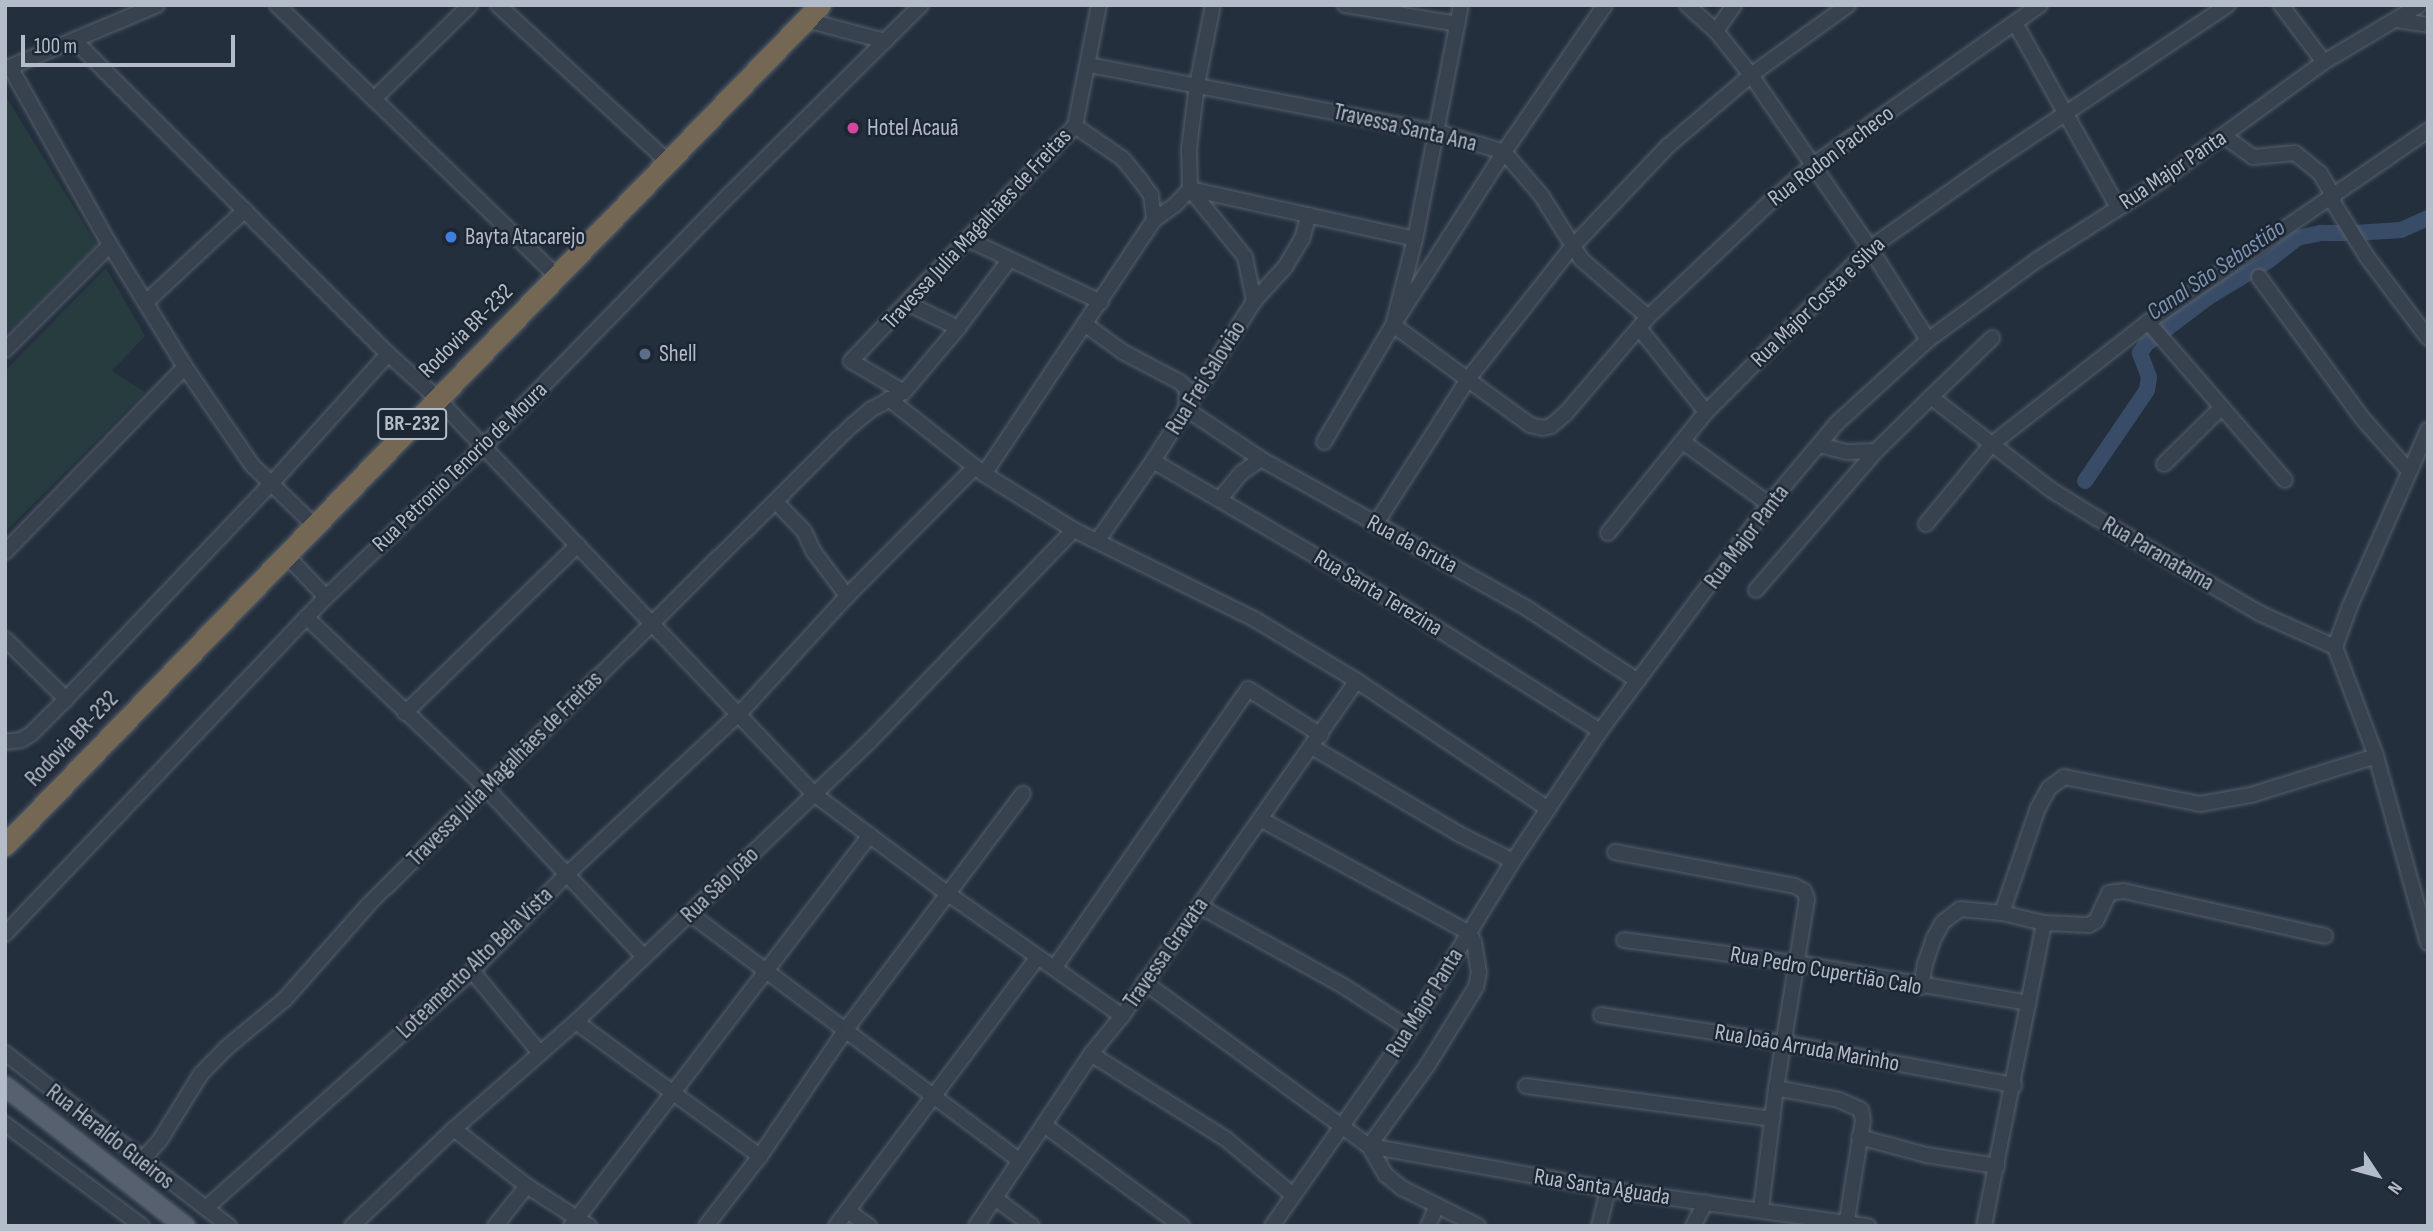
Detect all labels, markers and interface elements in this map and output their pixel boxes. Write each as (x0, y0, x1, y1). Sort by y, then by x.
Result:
scale bar (24, 21, 238, 65)
text: 100 m (34, 34, 77, 59)
street label: Travessa Santa Ana (1331, 98, 1479, 158)
street label: Rua Rodon Pacheco (1763, 100, 1899, 212)
place label: Hotel Acauã (867, 114, 959, 142)
marker: Hotel Acauã (845, 120, 861, 136)
street label: Travessa Julia Magalhães de Freitas (877, 123, 1077, 335)
street label: Rua Major Panta (2114, 124, 2232, 216)
water label: Canal São Sebastião (2141, 213, 2291, 327)
place label: Bayta Atacarejo (465, 223, 585, 251)
marker: Bayta Atacarejo (443, 229, 459, 245)
street label: Rua Major Costa e Silva (1745, 231, 1891, 373)
street label: Rodovia BR-232 (413, 278, 519, 384)
street label: Rua Frei Salovião (1160, 316, 1252, 440)
place label: Shell (659, 340, 696, 368)
marker: Shell (637, 346, 653, 362)
street label: Rua Petronio Tenorio de Moura (367, 376, 553, 558)
road number: BR-232 (377, 406, 447, 442)
street label: Rua Major Panta (1699, 479, 1795, 595)
street label: Rua da Gruta (1362, 509, 1462, 579)
street label: Rua Paranatama (2097, 511, 2219, 597)
street label: Rua Santa Terezina (1309, 544, 1447, 642)
street label: Travessa Julia Magalhães de Freitas (402, 666, 608, 872)
street label: Rodovia BR-232 (20, 686, 124, 792)
street label: Rua São João (675, 841, 765, 929)
street label: Loteamento Alto Bela Vista (391, 881, 559, 1045)
street label: Travessa Gravata (1118, 892, 1214, 1014)
street label: Rua Pedro Cupertião Calo (1728, 941, 1924, 1001)
street label: Rua Major Panta (1381, 943, 1469, 1063)
street label: Rua João Arruda Marinho (1713, 1018, 1901, 1078)
street label: Rua Heraldo Gueiros (41, 1079, 179, 1195)
north arrow (2342, 1140, 2412, 1210)
street label: Rua Santa Aguada (1532, 1163, 1672, 1211)
text: N (2382, 1177, 2407, 1199)

